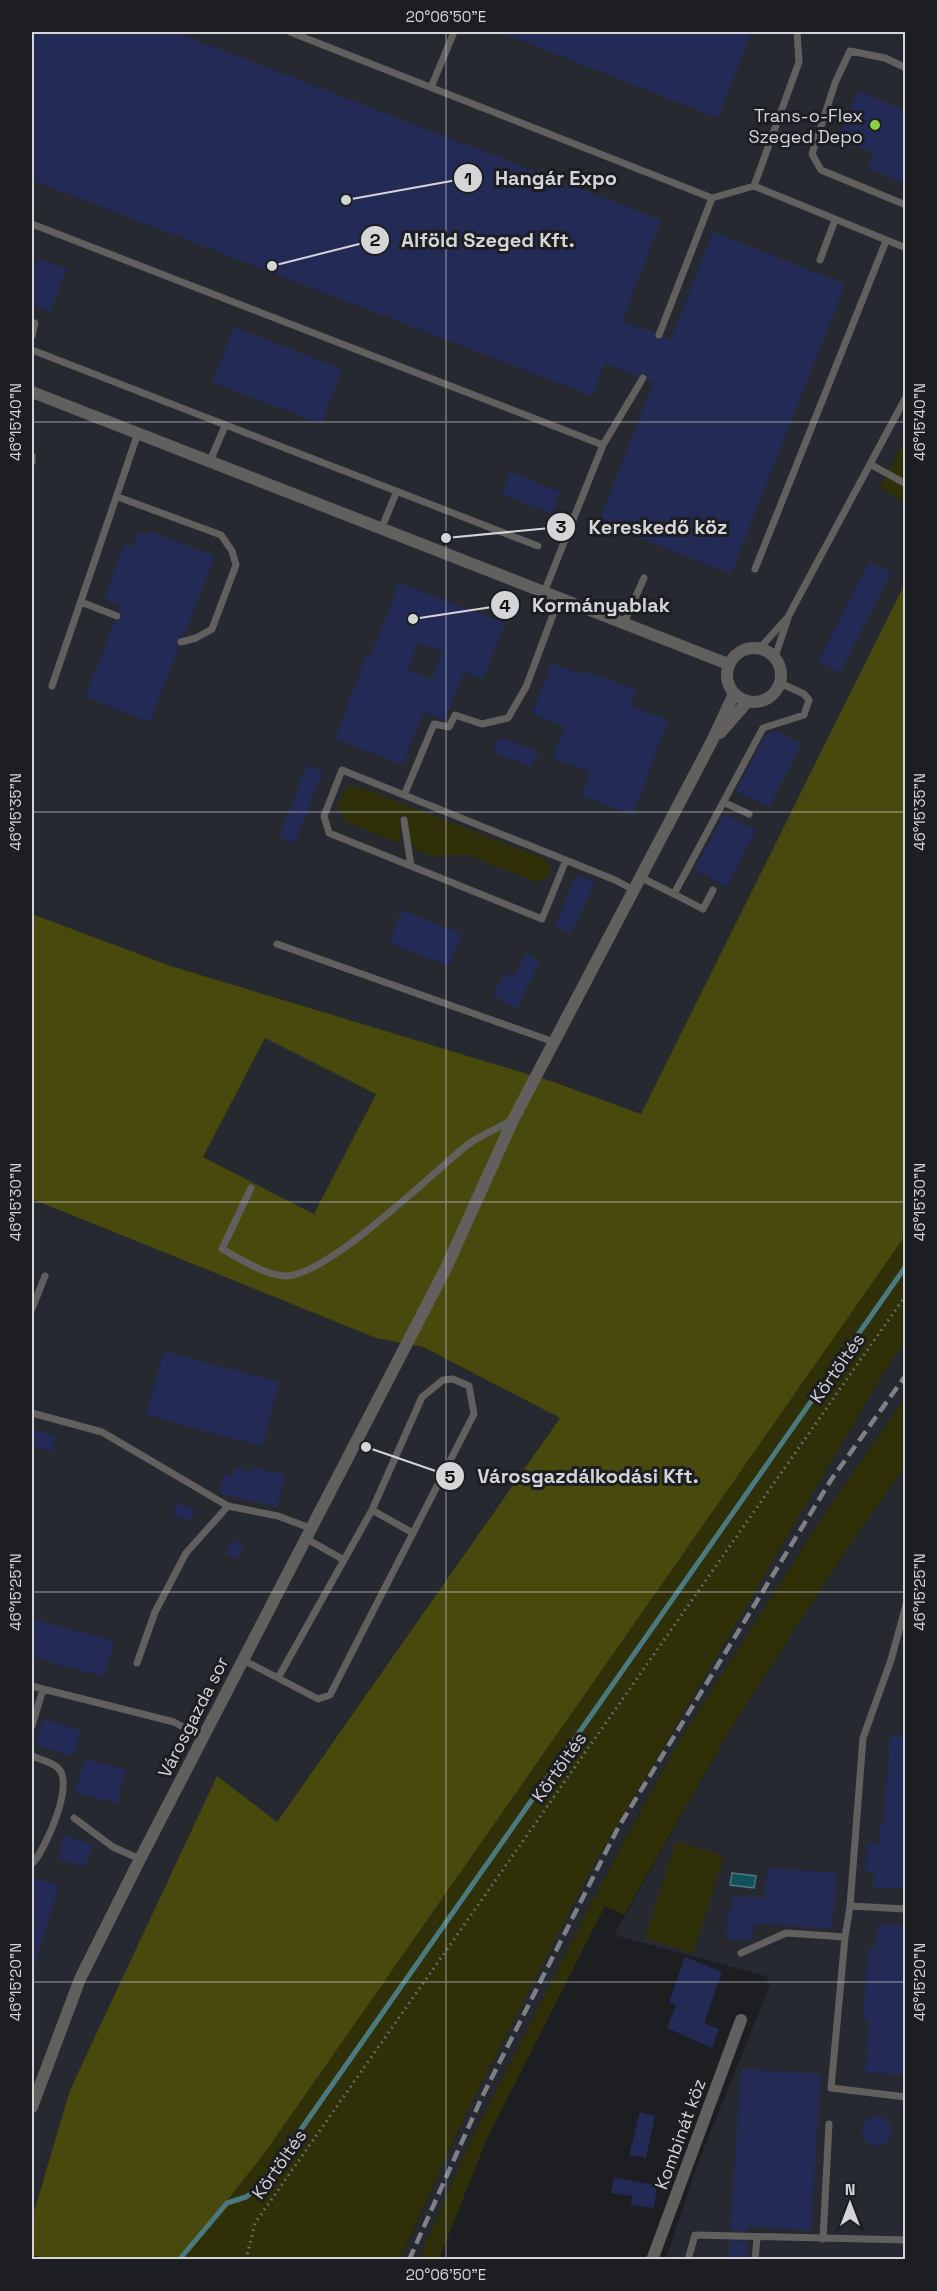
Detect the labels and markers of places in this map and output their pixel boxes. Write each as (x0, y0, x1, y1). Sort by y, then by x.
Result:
place label: Trans-o-Flex Szeged Depo (749, 104, 863, 148)
marker: Trans-o-Flex Szeged Depo (868, 118, 882, 132)
callout: Hangár Expo (453, 159, 629, 197)
callout: Alföld Szeged Kft. (360, 221, 587, 259)
callout: Kereskedő köz (546, 508, 739, 546)
callout: Kormányablak (490, 586, 682, 624)
callout: Városgazdálkodási Kft. (435, 1457, 711, 1495)

